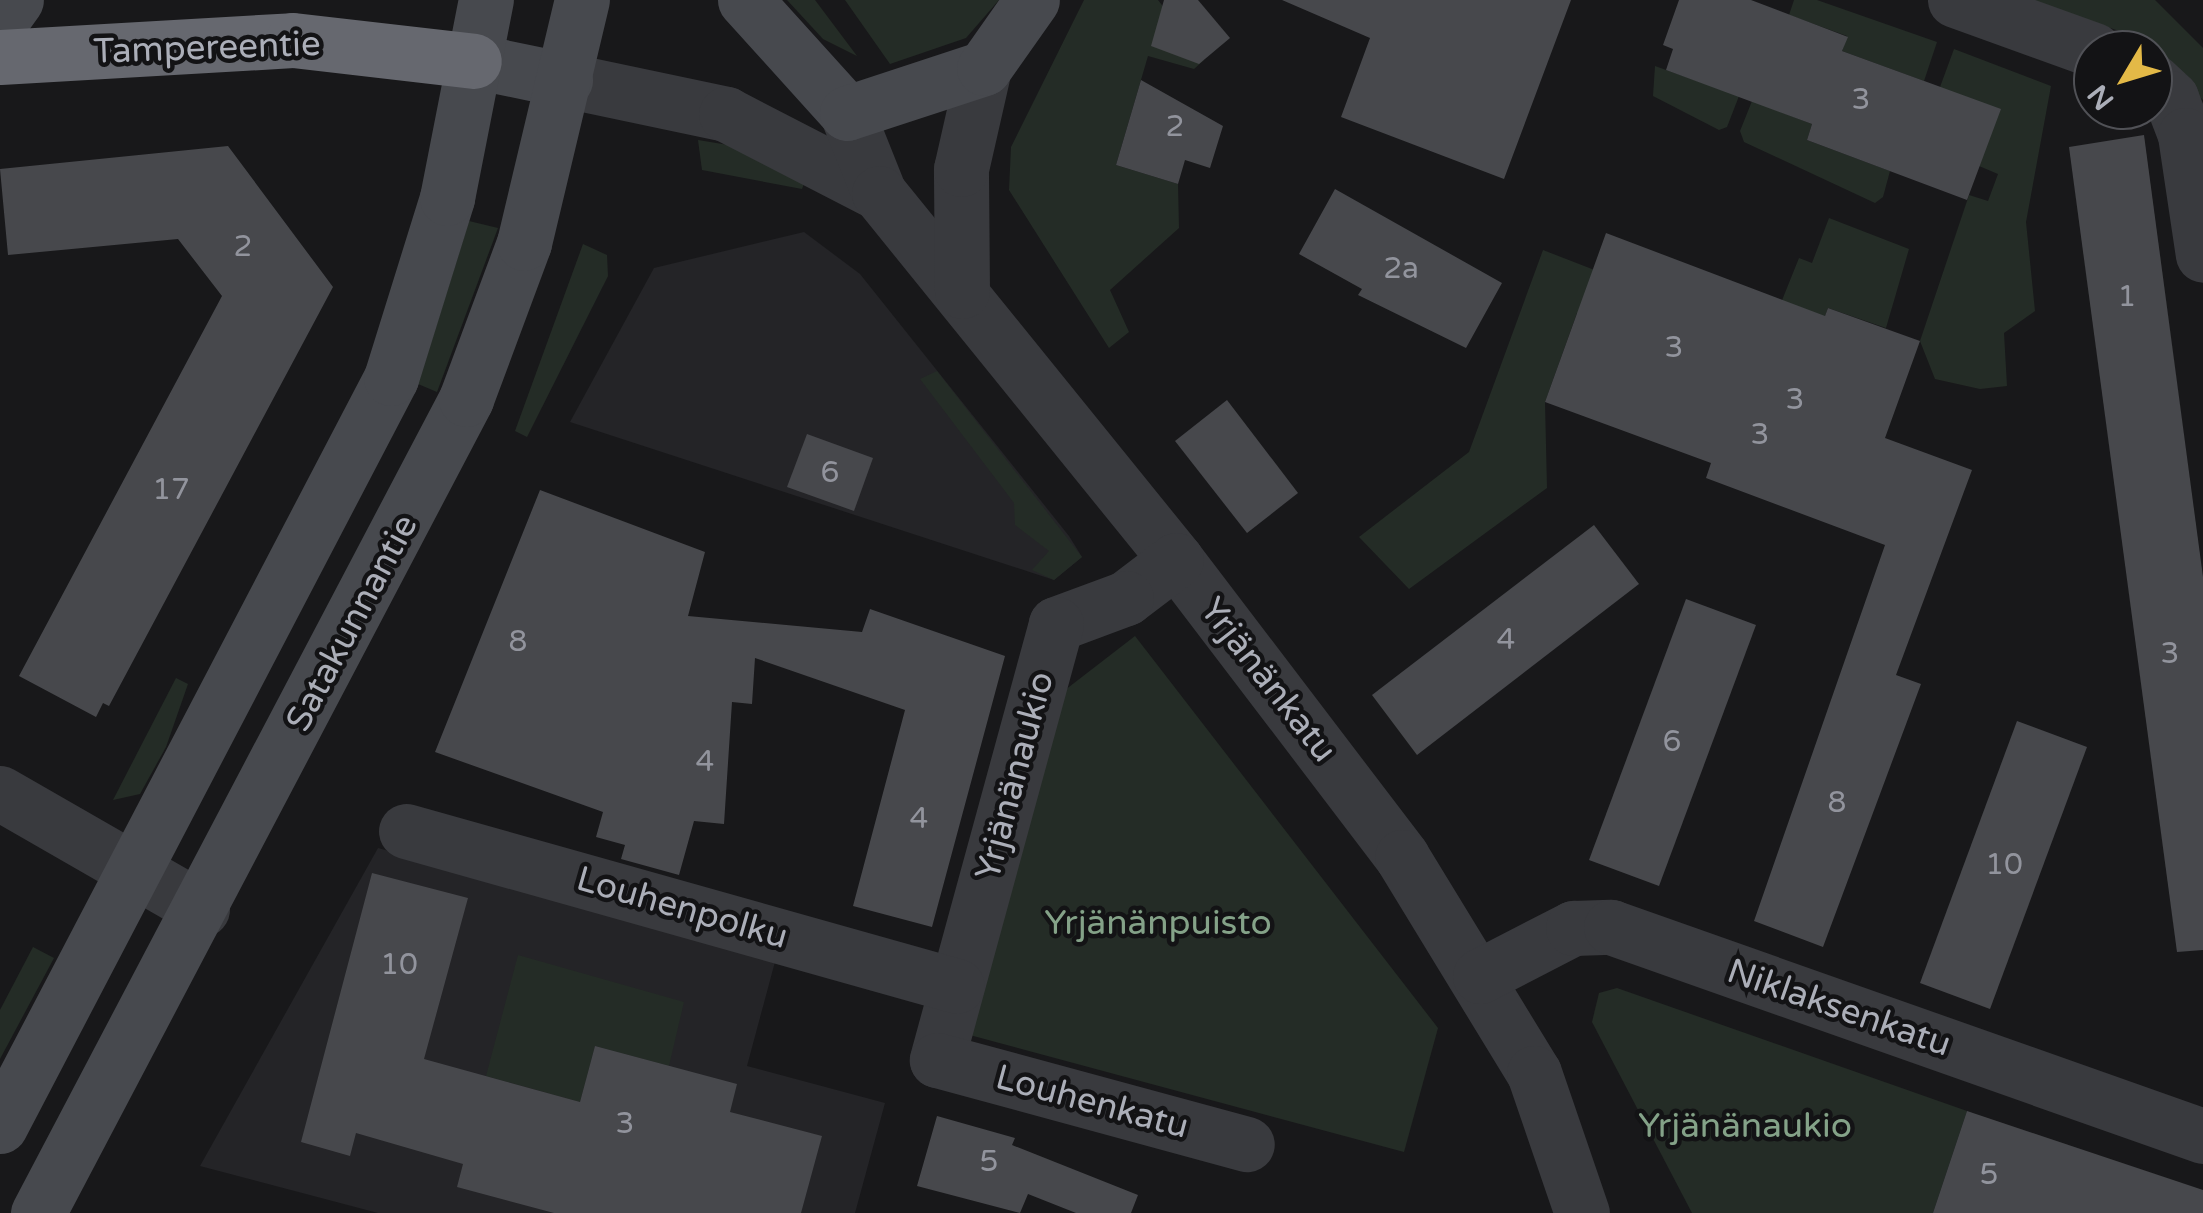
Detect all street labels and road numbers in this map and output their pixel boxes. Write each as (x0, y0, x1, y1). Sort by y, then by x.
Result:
street label: Tampereentie (93, 23, 321, 73)
street label: Satakunnantie (277, 507, 427, 739)
street label: Yrjänänkatu (1191, 590, 1345, 770)
street label: Yrjänänaukio (967, 667, 1063, 885)
street label: Louhenpolku (572, 858, 792, 958)
street label: Niklaksenkatu (1722, 950, 1956, 1066)
street label: Louhenkatu (991, 1056, 1193, 1148)

